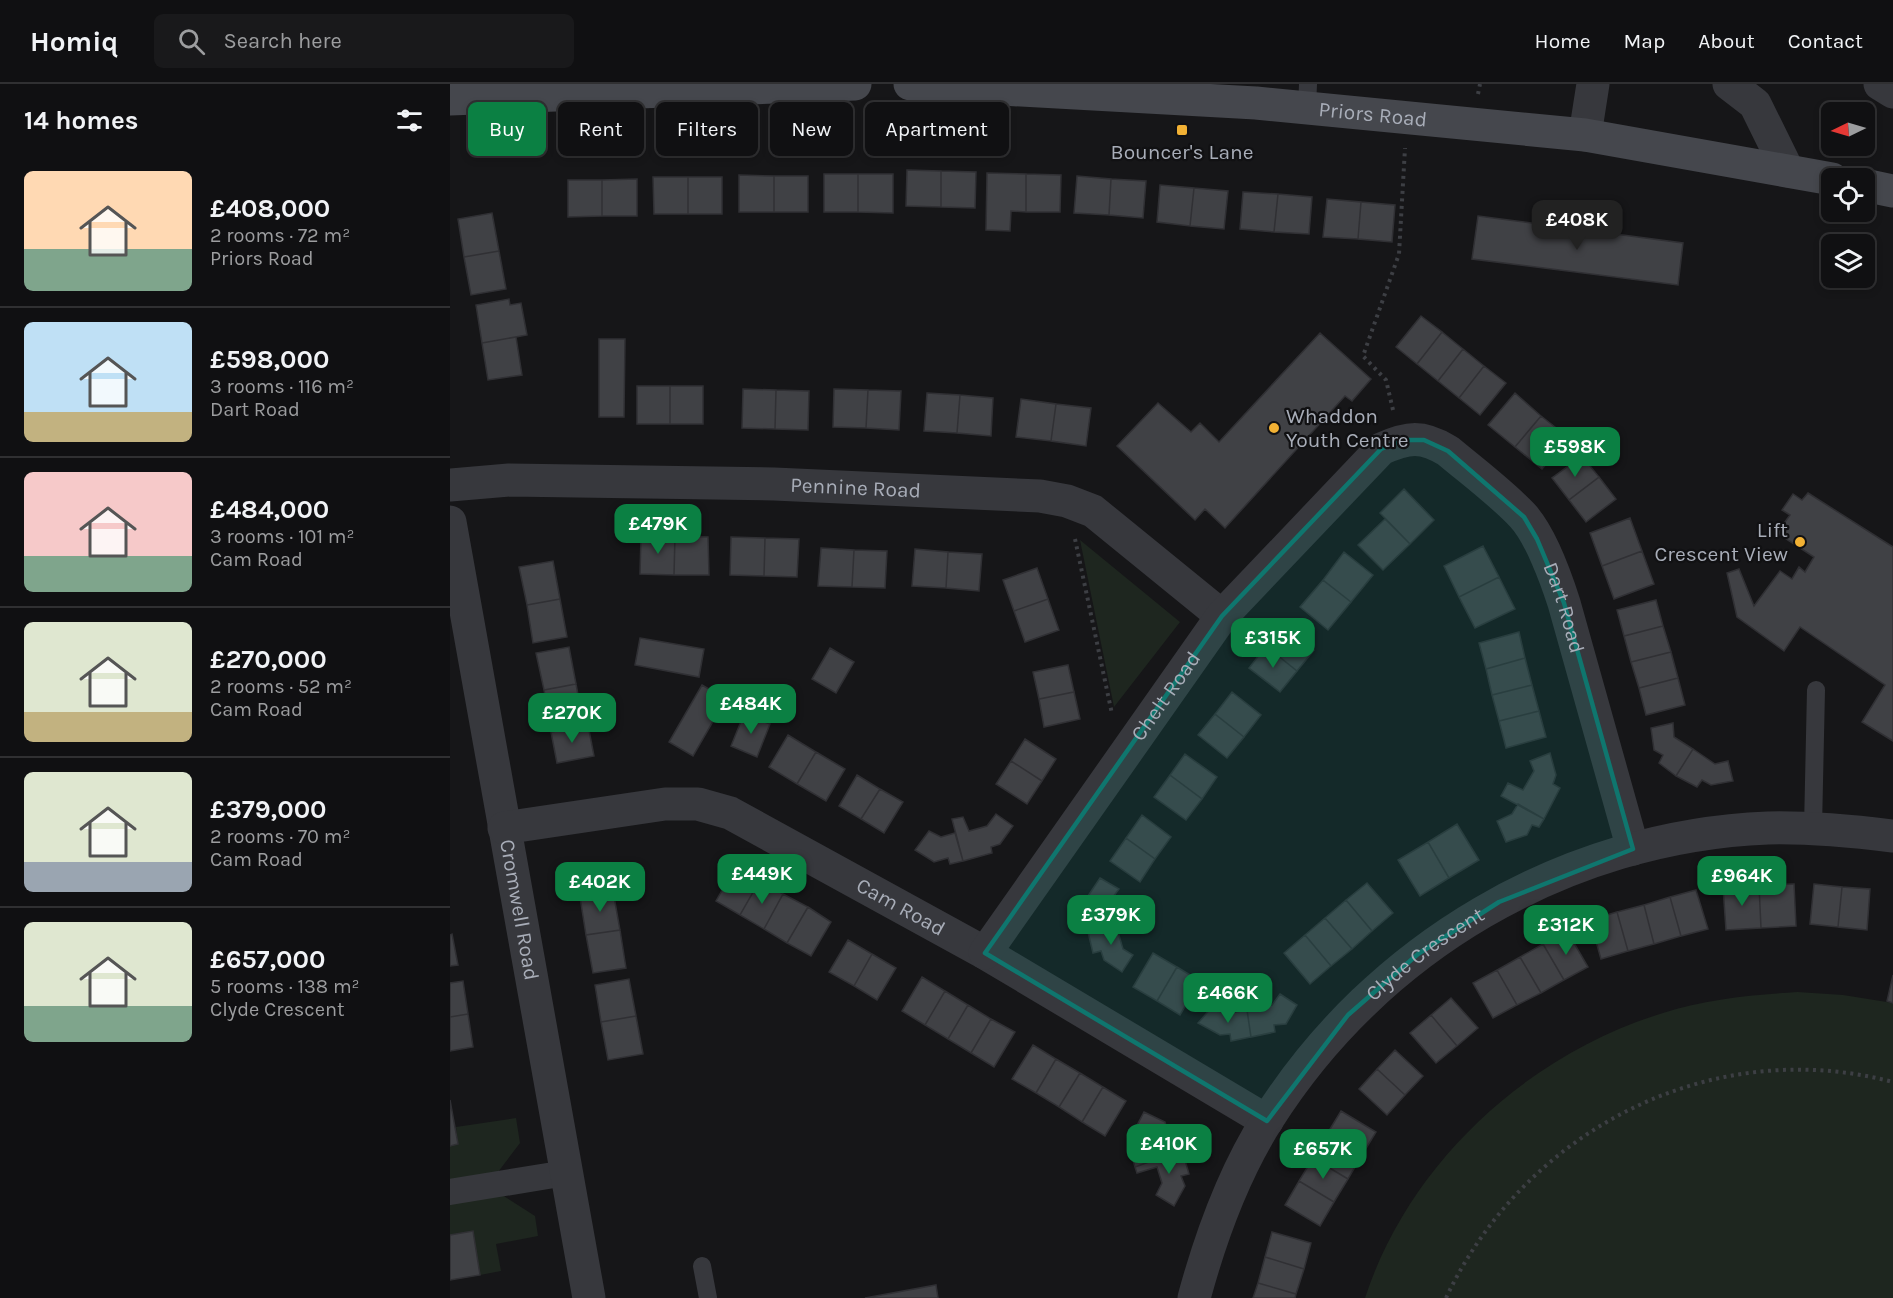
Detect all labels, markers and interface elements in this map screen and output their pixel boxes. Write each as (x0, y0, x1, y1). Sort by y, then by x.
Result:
search box (154, 14, 574, 68)
text: Homiq (30, 25, 118, 58)
icon: search (175, 25, 208, 58)
text: Search here (223, 28, 342, 54)
text: Home (1535, 29, 1591, 53)
text: Map (1624, 29, 1665, 53)
text: About (1698, 29, 1755, 53)
text: Contact (1788, 29, 1863, 53)
street label: Priors Road (1318, 97, 1428, 132)
chip: Buy (468, 102, 546, 156)
chip: Rent (558, 102, 644, 156)
chip: Filters (656, 102, 758, 156)
chip: New (770, 102, 853, 156)
chip: Apartment (865, 102, 1009, 156)
north arrow (1821, 102, 1875, 156)
map controls (1821, 102, 1875, 288)
icon: filters (393, 104, 426, 137)
text: 14 homes (24, 105, 138, 136)
marker: Bouncer's Lane (1175, 123, 1189, 137)
place label: Bouncer's Lane (1111, 140, 1253, 164)
button: locate (1821, 168, 1875, 222)
text: £408,000 (210, 193, 330, 224)
icon: home (72, 195, 144, 267)
pin: £408K (1535, 200, 1619, 251)
text: £408K (1546, 208, 1608, 231)
text: 2 rooms · 72 m² (210, 224, 350, 247)
button: layers (1821, 234, 1875, 288)
text: Priors Road (210, 247, 314, 270)
text: £598,000 (210, 344, 329, 375)
icon: home (72, 346, 144, 418)
text: 3 rooms · 116 m² (210, 375, 354, 398)
text: Dart Road (210, 398, 300, 421)
place label: Whaddon Youth Centre (1286, 404, 1409, 452)
marker: Whaddon Youth Centre (1267, 421, 1281, 435)
pin: £598K (1533, 427, 1617, 478)
text: £598K (1544, 435, 1606, 458)
street label: Pennine Road (790, 473, 922, 503)
text: £484,000 (210, 494, 329, 525)
icon: home (72, 496, 144, 568)
pin: £479K (616, 504, 700, 555)
text: £479K (628, 512, 688, 535)
place label: Lift Crescent View (1654, 518, 1788, 566)
text: 3 rooms · 101 m² (210, 525, 355, 548)
marker: Lift Crescent View (1793, 535, 1807, 549)
text: Cam Road (210, 548, 303, 571)
street label: Dart Road (1538, 559, 1590, 656)
pin: £315K (1231, 618, 1315, 669)
text: £315K (1245, 626, 1301, 649)
text: £270,000 (210, 644, 327, 675)
icon: home (72, 646, 144, 718)
street label: Chelt Road (1126, 647, 1205, 745)
text: 2 rooms · 52 m² (210, 675, 352, 698)
pin: £484K (709, 684, 793, 735)
text: £484K (720, 692, 782, 715)
pin: £270K (530, 693, 614, 744)
text: Cam Road (210, 698, 303, 721)
text: £270K (542, 701, 602, 724)
text: £379,000 (210, 794, 327, 825)
icon: home (72, 796, 144, 868)
text: 2 rooms · 70 m² (210, 825, 350, 848)
street label: Cromwell Road (495, 837, 544, 982)
text: Cam Road (210, 848, 303, 871)
pin: £449K (720, 854, 804, 905)
pin: £964K (1700, 856, 1784, 907)
pin: £402K (558, 862, 642, 913)
text: £449K (731, 862, 793, 885)
text: £964K (1711, 864, 1773, 887)
text: £402K (569, 870, 631, 893)
street label: Cam Road (852, 873, 949, 941)
pin: £379K (1069, 895, 1153, 946)
street label: Clyde Crescent (1361, 902, 1488, 1006)
text: £379K (1081, 903, 1141, 926)
pin: £312K (1524, 905, 1608, 956)
text: £312K (1538, 913, 1594, 936)
text: £657,000 (210, 944, 325, 975)
icon: home (72, 946, 144, 1018)
pin: £466K (1186, 973, 1270, 1024)
text: 5 rooms · 138 m² (210, 975, 360, 998)
text: £466K (1197, 981, 1259, 1004)
text: Clyde Crescent (210, 998, 345, 1021)
pin: £410K (1127, 1124, 1211, 1175)
pin: £657K (1281, 1129, 1365, 1180)
text: £410K (1141, 1132, 1197, 1155)
text: £657K (1294, 1137, 1352, 1160)

